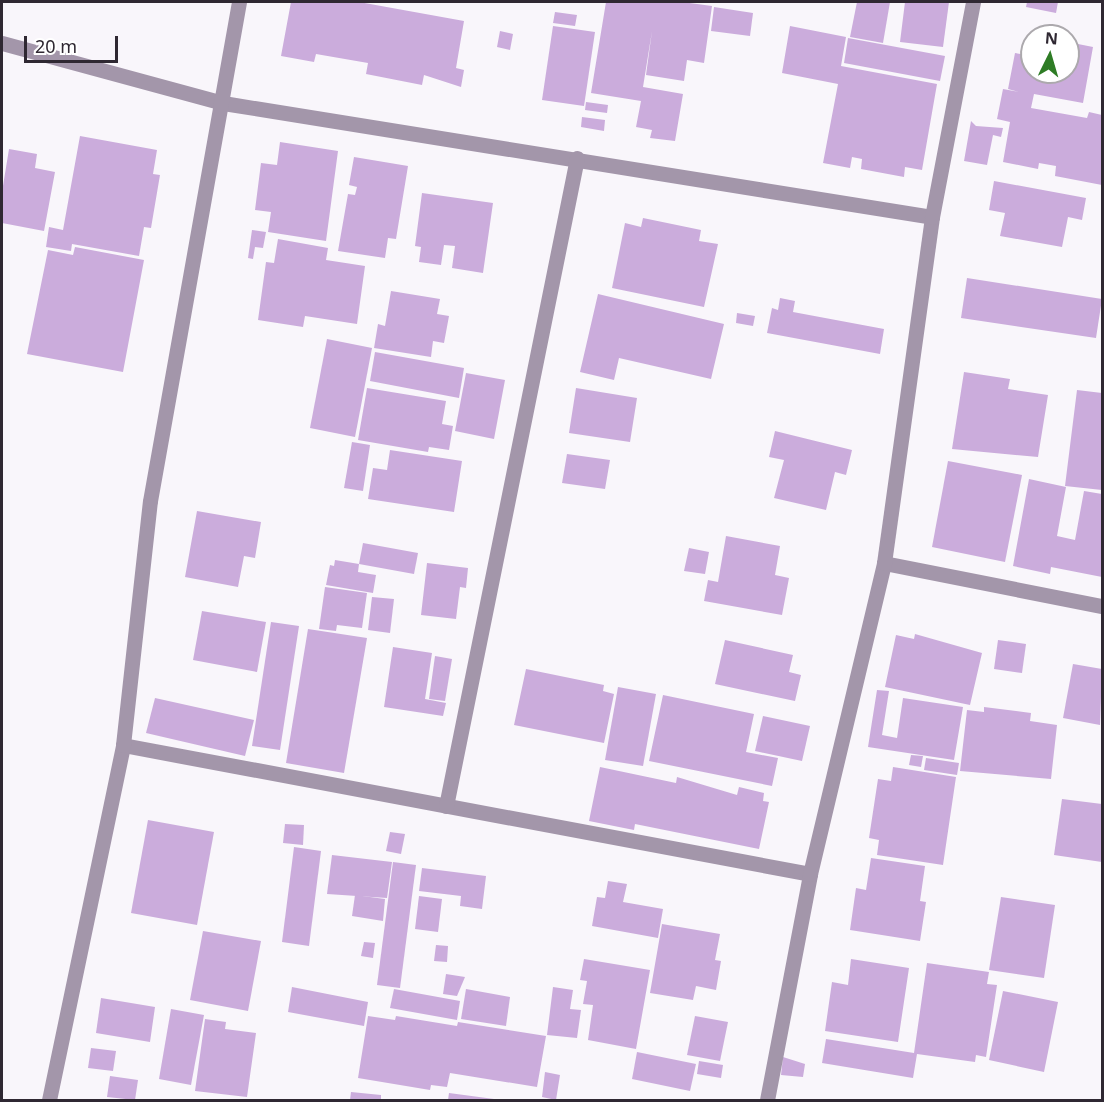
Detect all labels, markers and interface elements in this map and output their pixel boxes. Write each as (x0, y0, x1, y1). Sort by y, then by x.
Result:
scale bar (27, 24, 122, 62)
north arrow (1020, 24, 1080, 84)
text: N (1044, 27, 1059, 50)
text: 20 m (35, 34, 77, 58)

